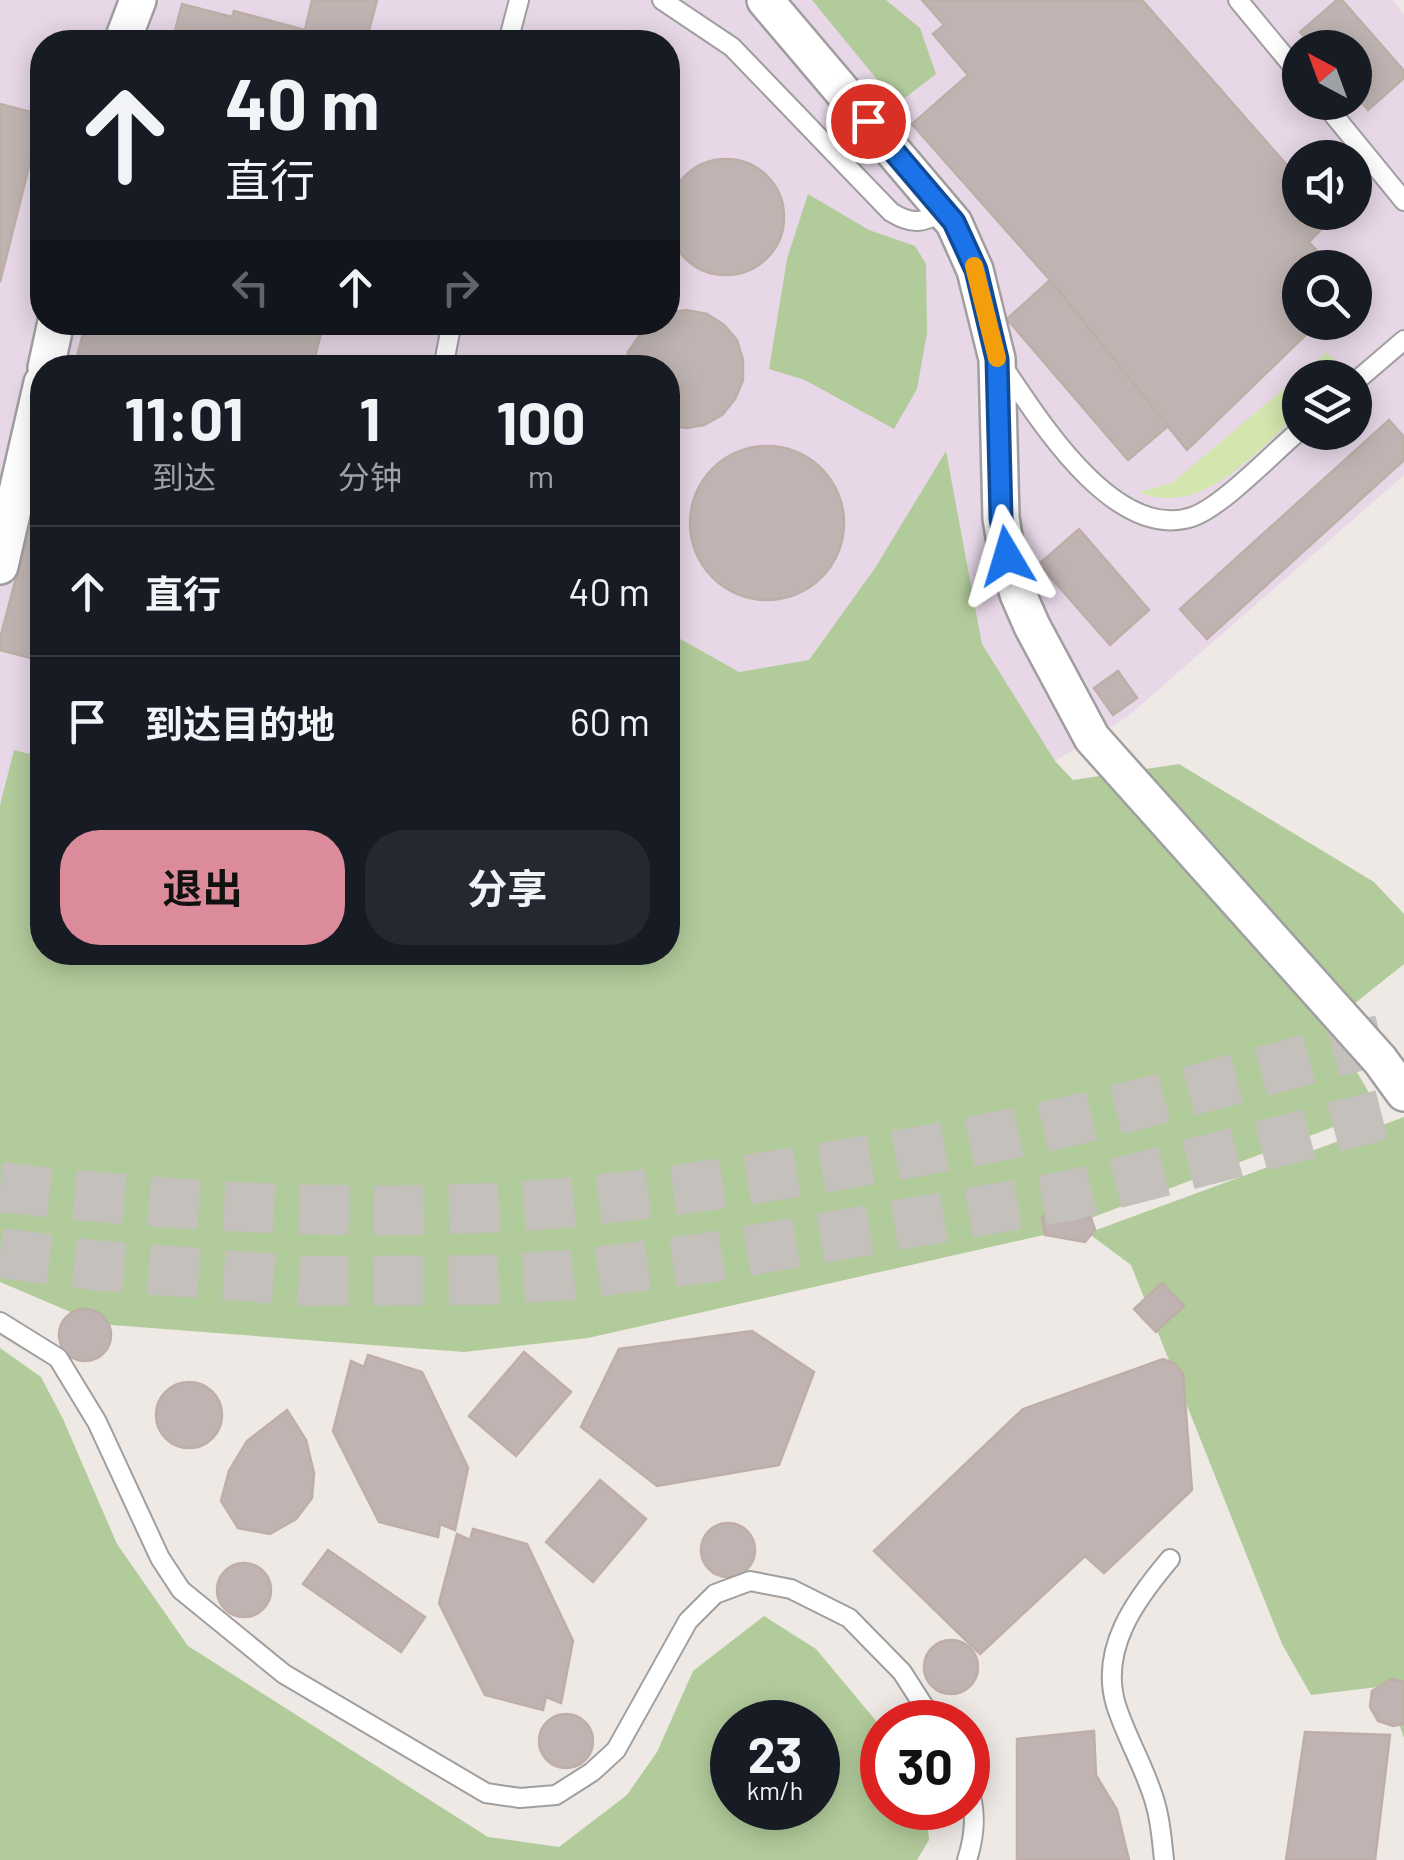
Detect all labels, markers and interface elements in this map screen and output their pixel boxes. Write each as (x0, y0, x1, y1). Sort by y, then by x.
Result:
north arrow (1282, 30, 1372, 120)
map controls (1282, 30, 1372, 450)
text: 40 m (225, 60, 380, 144)
icon: ahead (60, 70, 190, 200)
pin (826, 79, 911, 164)
icon: arrive (841, 94, 896, 149)
button: sound (1282, 140, 1372, 230)
text: 直行 (225, 152, 315, 206)
button: search (1282, 250, 1372, 340)
icon: left (223, 260, 278, 315)
icon: ahead (328, 260, 383, 315)
icon: right (433, 260, 488, 315)
button: layers (1282, 360, 1372, 450)
text: 11:01 (124, 381, 244, 453)
text: 1 (359, 381, 381, 453)
text: 100 (496, 385, 586, 457)
text: m (528, 456, 554, 494)
text: 到达 (152, 457, 216, 495)
text: 分钟 (338, 457, 402, 495)
position arrow (955, 504, 1059, 608)
icon: ahead (60, 564, 115, 619)
text: 40 m (569, 568, 650, 614)
text: 直行 (145, 570, 221, 616)
icon: arrive (60, 694, 115, 749)
text: 60 m (570, 698, 650, 744)
text: 到达目的地 (145, 700, 335, 746)
button: 退出 (60, 830, 345, 945)
button: 分享 (365, 830, 650, 945)
speed limit sign: 30 (860, 1700, 990, 1830)
text: 23 (748, 1723, 802, 1783)
text: km/h (747, 1775, 803, 1805)

